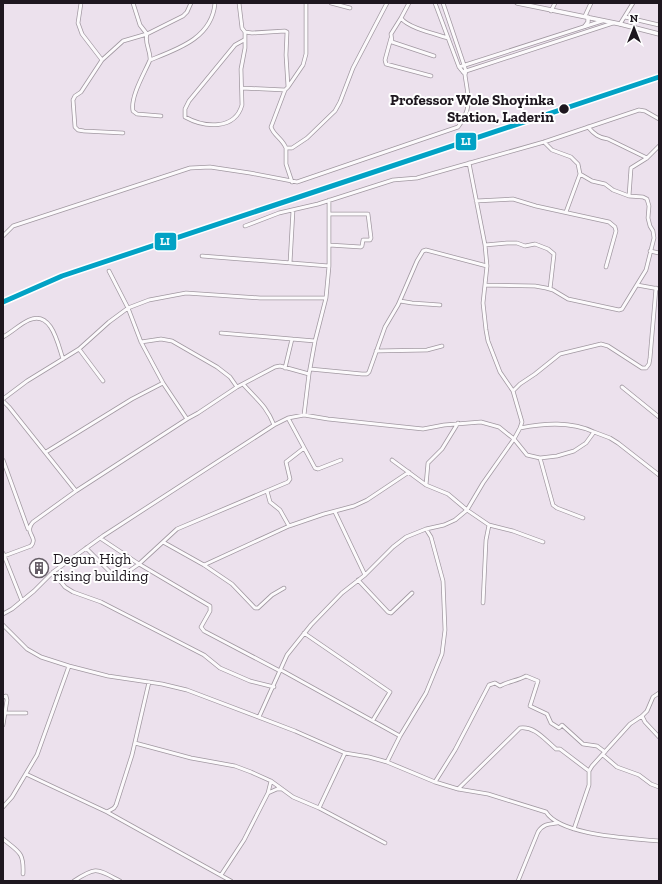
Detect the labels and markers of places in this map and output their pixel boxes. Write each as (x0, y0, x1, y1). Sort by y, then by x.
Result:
place label: Professor Wole Shoyinka Station, Laderin (390, 91, 554, 126)
marker: Professor Wole Shoyinka Station, Laderin (557, 102, 571, 116)
place label: Degun High rising building (53, 550, 148, 585)
building icon: Degun High rising building (28, 557, 50, 579)

